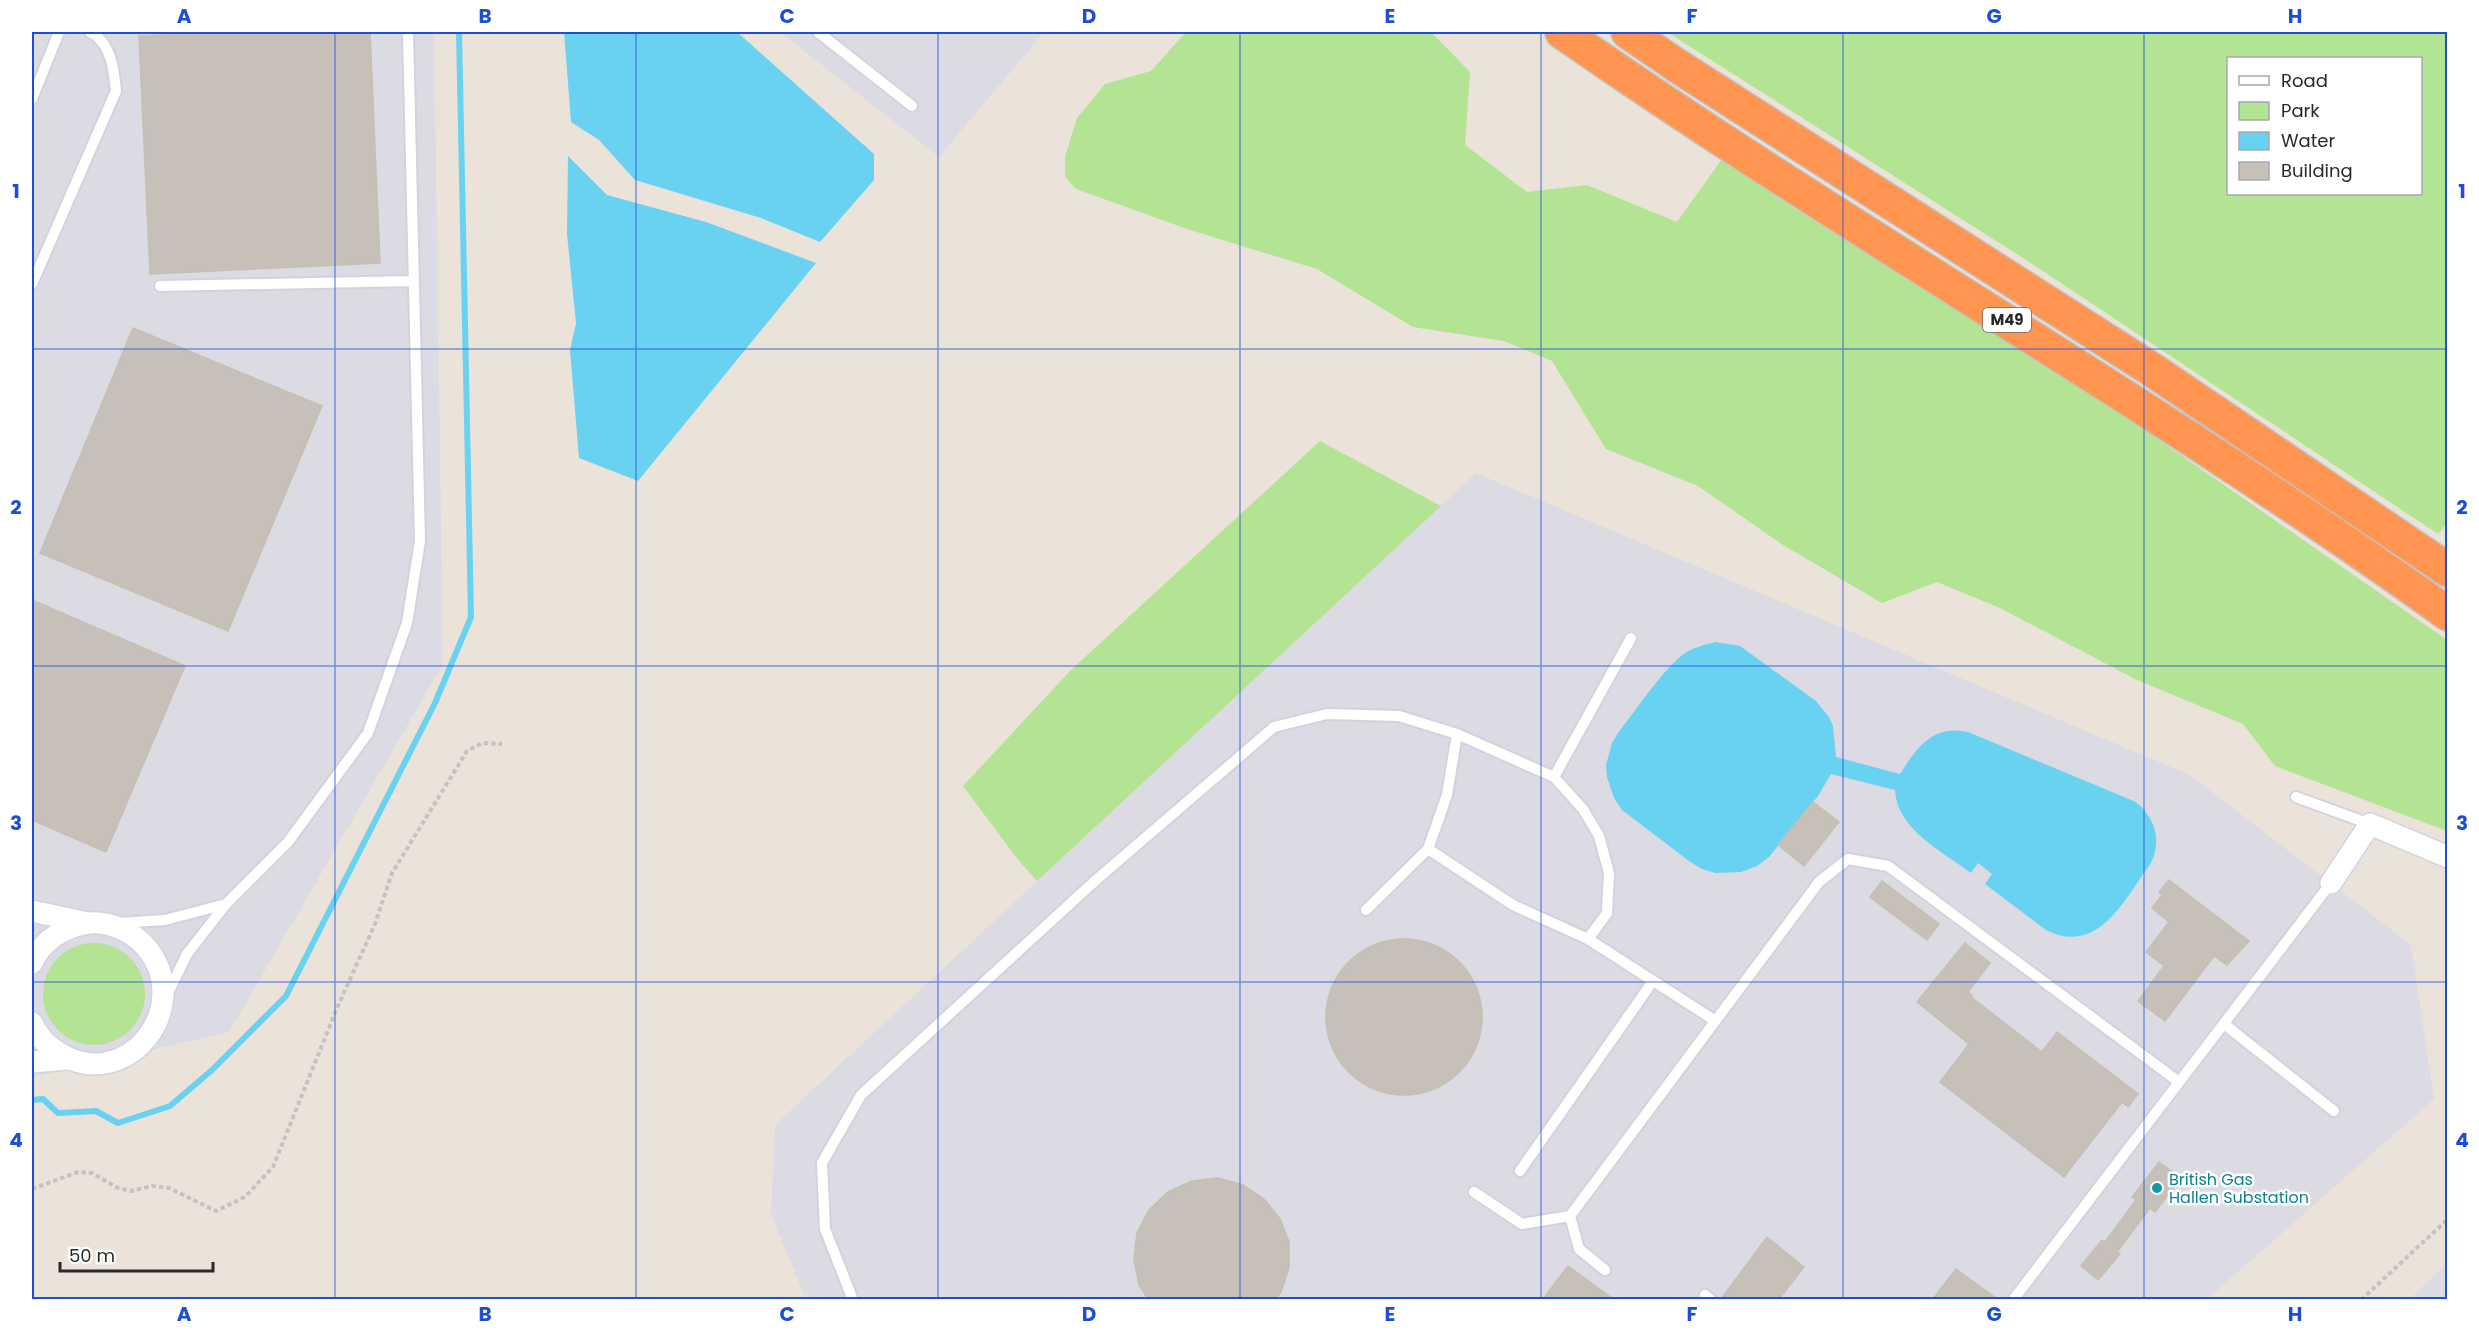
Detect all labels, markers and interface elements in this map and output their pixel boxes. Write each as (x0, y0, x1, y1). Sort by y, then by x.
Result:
text: A (177, 2, 192, 30)
text: B (478, 2, 492, 30)
text: C (779, 2, 795, 30)
text: D (1082, 2, 1096, 30)
text: E (1385, 2, 1395, 30)
text: F (1687, 2, 1698, 30)
text: G (1986, 2, 2002, 30)
text: H (2288, 2, 2302, 30)
legend (2227, 57, 2422, 195)
text: Road (2281, 68, 2328, 93)
text: Park (2281, 98, 2320, 123)
text: Water (2281, 128, 2335, 153)
text: Building (2281, 158, 2353, 183)
text: 1 (12, 177, 20, 205)
text: 1 (2458, 177, 2466, 205)
road number: M49 (1983, 308, 2031, 332)
text: 2 (10, 493, 22, 521)
text: 2 (2456, 493, 2468, 521)
text: 3 (10, 809, 22, 837)
text: 3 (2456, 809, 2468, 837)
text: 4 (9, 1126, 23, 1154)
text: 4 (2455, 1126, 2469, 1154)
place label: British Gas Hallen Substation (2169, 1168, 2309, 1209)
marker: British Gas Hallen Substation (2150, 1181, 2164, 1195)
scale bar (60, 1235, 213, 1273)
text: 50 m (69, 1243, 115, 1268)
text: A (177, 1300, 192, 1328)
text: B (478, 1300, 492, 1328)
text: C (779, 1300, 795, 1328)
text: D (1082, 1300, 1096, 1328)
text: E (1385, 1300, 1395, 1328)
text: F (1687, 1300, 1698, 1328)
text: G (1986, 1300, 2002, 1328)
text: H (2288, 1300, 2302, 1328)

